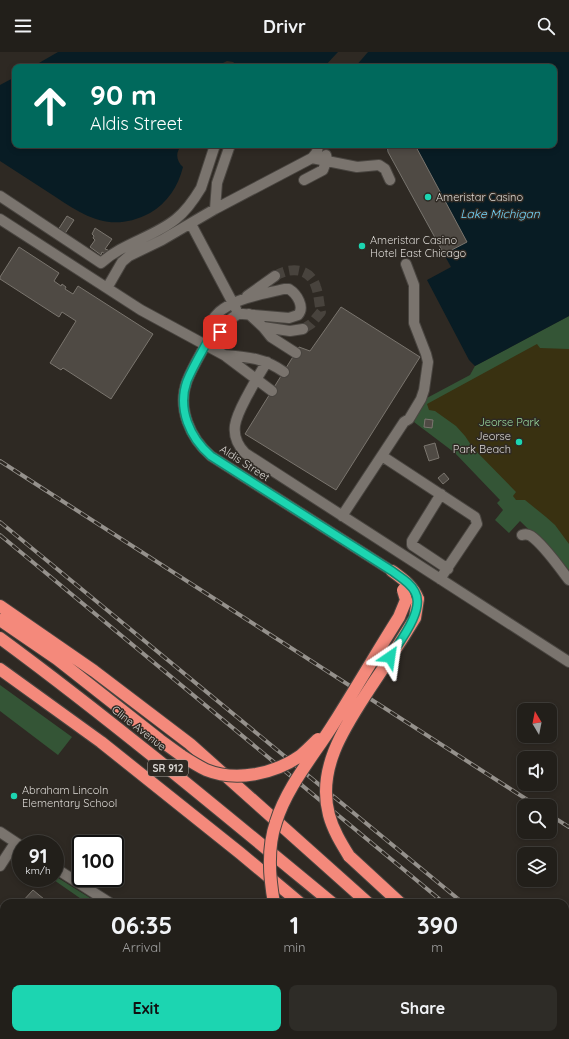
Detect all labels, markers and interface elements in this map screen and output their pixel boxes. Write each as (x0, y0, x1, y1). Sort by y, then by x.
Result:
icon: menu (12, 15, 34, 37)
text: Drivr (263, 15, 306, 38)
icon: search (535, 15, 557, 37)
text: 90 m (90, 77, 157, 112)
icon: ahead (24, 80, 76, 132)
text: Aldis Street (90, 112, 183, 135)
place label: Ameristar Casino (436, 190, 523, 204)
marker: Ameristar Casino (423, 192, 433, 202)
water label: Lake Michigan (460, 206, 541, 221)
place label: Ameristar Casino Hotel East Chicago (370, 233, 467, 260)
marker: Ameristar Casino Hotel East Chicago (357, 241, 367, 251)
pin (203, 315, 237, 349)
icon: arrive (209, 321, 231, 343)
park label: Jeorse Park (478, 415, 540, 429)
place label: Jeorse Park Beach (453, 429, 511, 456)
marker: Jeorse Park Beach (514, 437, 524, 447)
street label: Aldis Street (217, 442, 273, 484)
position arrow (369, 636, 411, 678)
street label: Cline Avenue (109, 702, 169, 754)
north arrow (517, 703, 557, 743)
map controls (517, 703, 557, 887)
button: sound (517, 751, 557, 791)
road number: SR 912 (148, 760, 188, 776)
place label: Abraham Lincoln Elementary School (22, 783, 117, 810)
marker: Abraham Lincoln Elementary School (9, 791, 19, 801)
button: search (517, 799, 557, 839)
speed limit sign: 100 (72, 835, 124, 887)
text: 91 (28, 843, 48, 868)
button: layers (517, 847, 557, 887)
text: km/h (25, 864, 51, 877)
text: 06:35 (111, 910, 172, 940)
text: 1 (290, 910, 299, 940)
text: 390 (417, 910, 458, 940)
text: Arrival (122, 939, 161, 955)
text: min (283, 939, 306, 955)
text: m (431, 939, 443, 955)
button: Exit (12, 985, 281, 1031)
button: Share (289, 985, 557, 1031)

